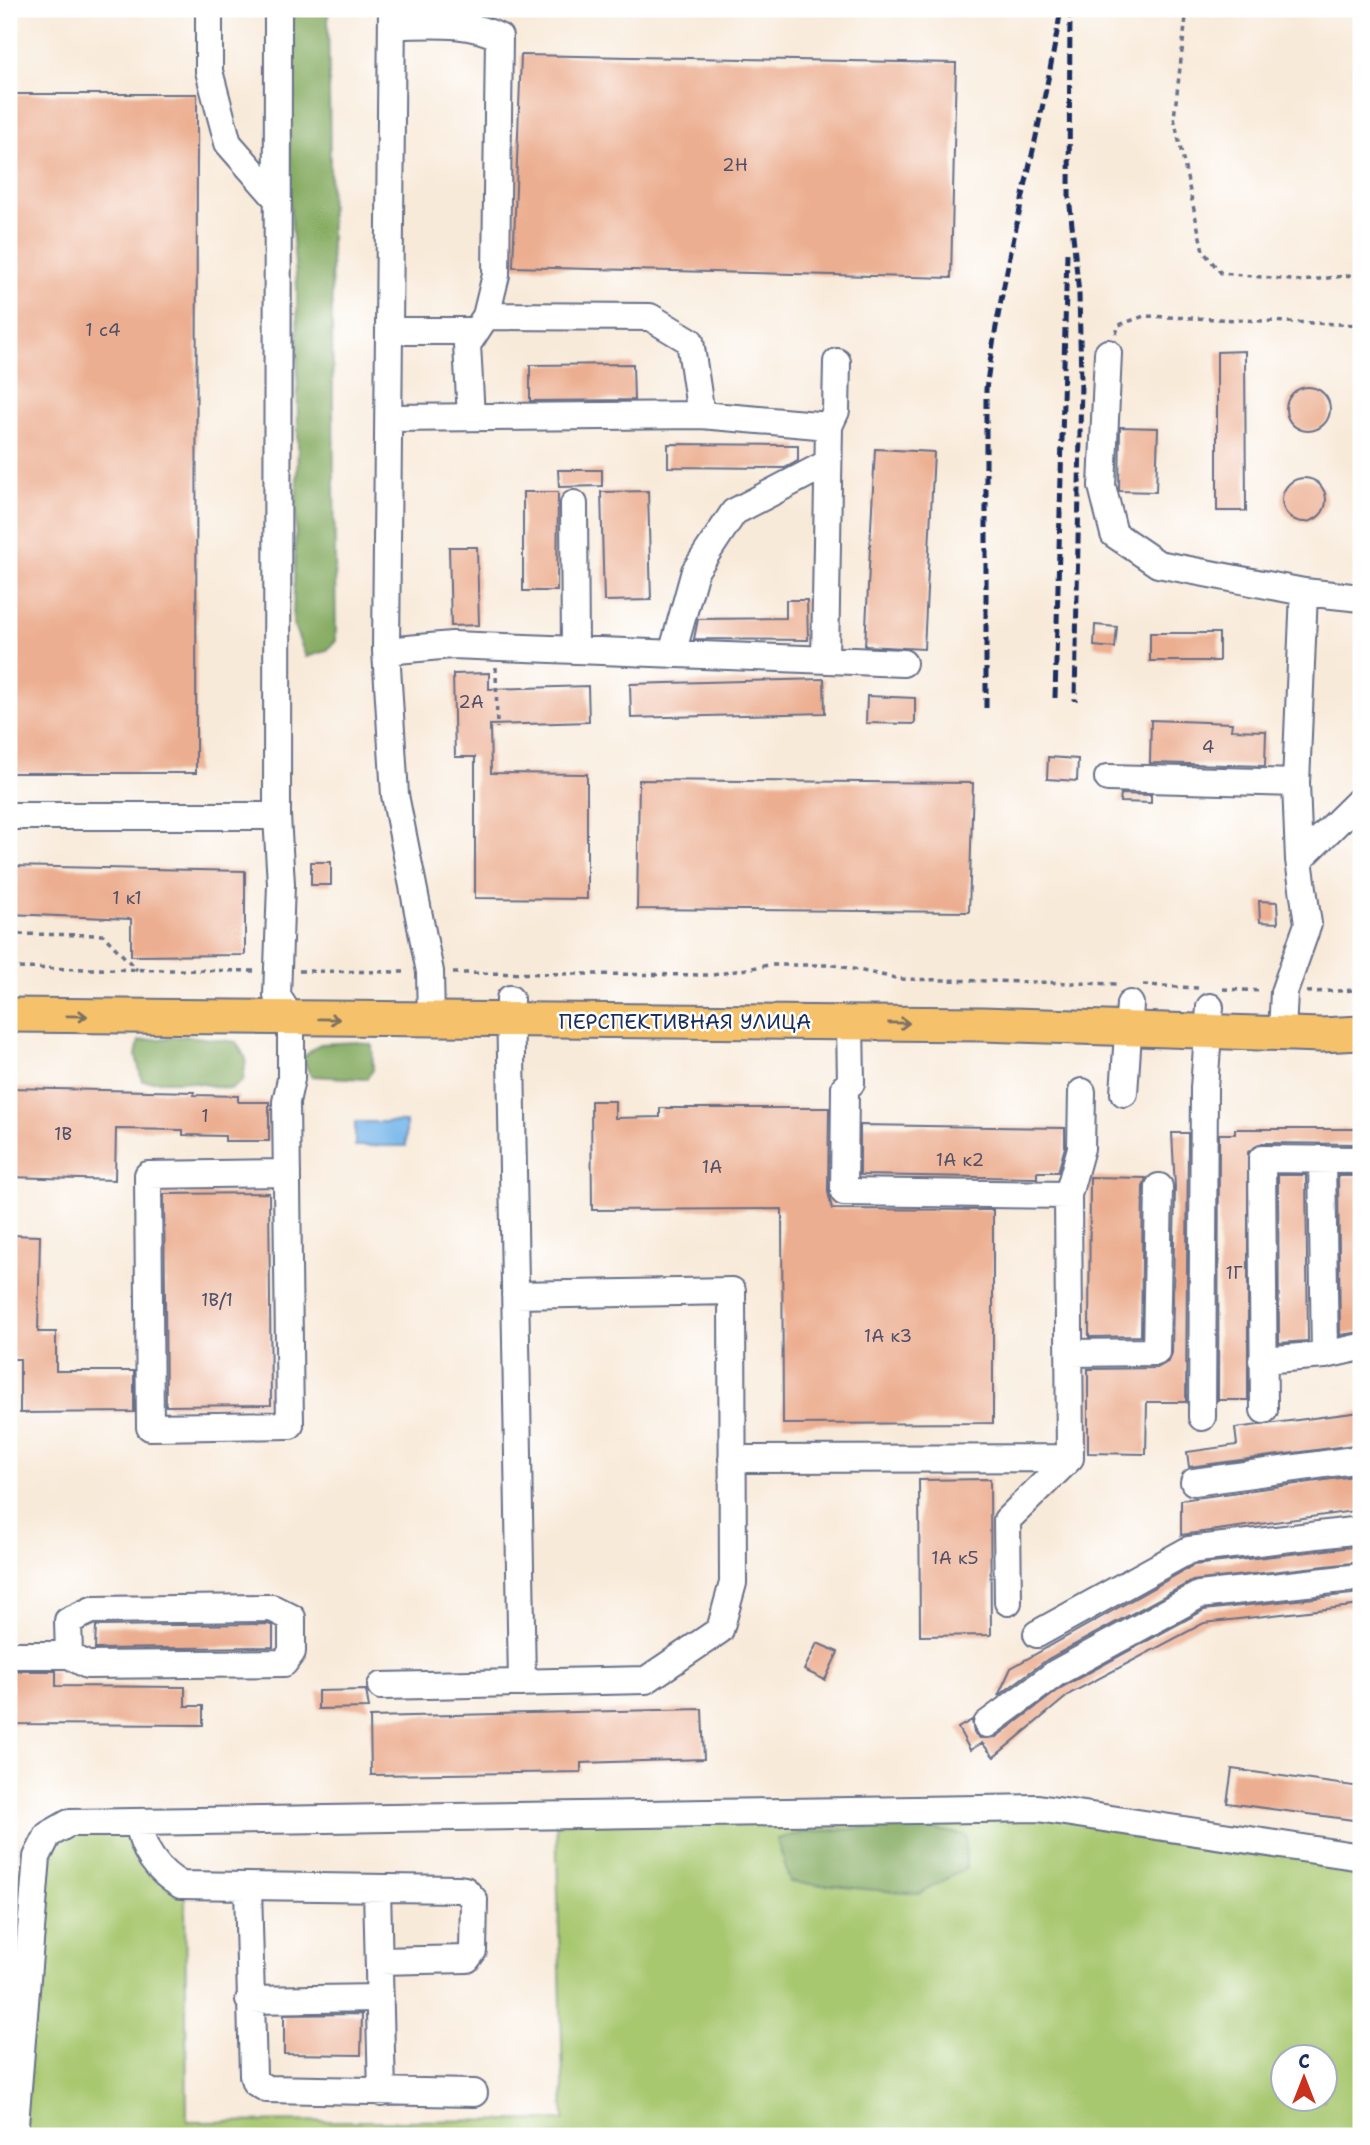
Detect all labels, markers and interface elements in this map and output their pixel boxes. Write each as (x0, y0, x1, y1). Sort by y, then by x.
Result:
house number: 2Н (722, 153, 748, 177)
house number: 1 с4 (85, 318, 121, 342)
house number: 2А (458, 690, 484, 714)
house number: 4 (1202, 735, 1214, 759)
house number: 1 к1 (112, 886, 142, 910)
street label: ПЕРСПЕКТИВНАЯ УЛИЦА (559, 1008, 811, 1036)
one-way arrow (65, 1009, 88, 1023)
one-way arrow (317, 1012, 340, 1026)
one-way arrow (888, 1016, 911, 1030)
house number: 1 (201, 1104, 209, 1128)
house number: 1В (54, 1122, 72, 1146)
house number: 1А к2 (936, 1148, 984, 1172)
house number: 1А (702, 1155, 722, 1179)
house number: 1Г (1225, 1261, 1243, 1285)
house number: 1В/1 (201, 1288, 233, 1312)
house number: 1А к3 (864, 1324, 912, 1348)
house number: 1А к5 (931, 1546, 979, 1570)
north arrow (1268, 2044, 1338, 2114)
text: С (1298, 2049, 1310, 2074)

